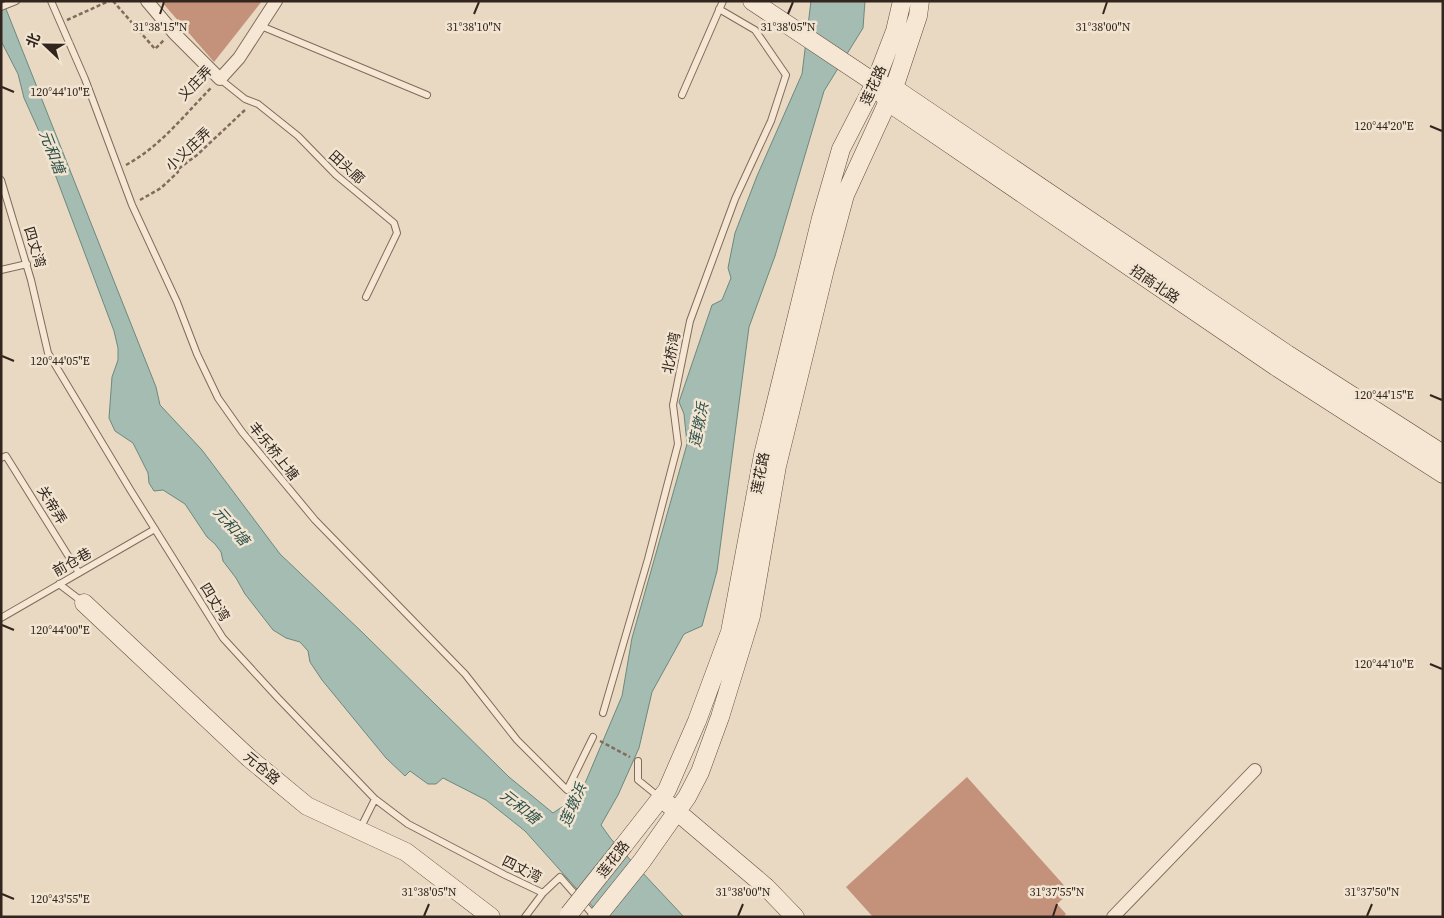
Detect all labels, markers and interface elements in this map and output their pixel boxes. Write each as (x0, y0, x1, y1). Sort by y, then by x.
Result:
text: 31°38'15"N (132, 19, 188, 35)
text: 31°38'10"N (446, 19, 502, 35)
text: 31°38'05"N (760, 19, 816, 35)
text: 31°38'00"N (1075, 19, 1131, 35)
north arrow (20, 20, 70, 70)
text: 北 (21, 30, 45, 50)
street label: 义庄弄 (173, 61, 217, 105)
street label: 莲花路 (855, 62, 891, 108)
text: 120°44'10"E (30, 84, 90, 100)
text: 120°44'20"E (1354, 118, 1414, 134)
street label: 小义庄弄 (161, 123, 215, 175)
water label: 元和塘 (35, 127, 71, 179)
street label: 田头廊 (325, 146, 369, 188)
street label: 四丈湾 (19, 224, 51, 270)
street label: 招商北路 (1126, 260, 1184, 308)
street label: 北桥湾 (657, 330, 685, 376)
text: 120°44'05"E (30, 353, 90, 369)
text: 120°44'15"E (1354, 387, 1414, 403)
water label: 莲墩浜 (684, 399, 713, 449)
street label: 丰乐桥上塘 (244, 418, 304, 484)
street label: 莲花路 (746, 450, 774, 496)
street label: 关帝弄 (32, 482, 72, 528)
water label: 元和塘 (209, 502, 256, 552)
street label: 前仓巷 (49, 543, 95, 581)
street label: 四丈湾 (195, 579, 235, 625)
text: 120°44'00"E (30, 622, 90, 638)
text: 120°44'10"E (1354, 656, 1414, 672)
street label: 元仓路 (239, 747, 285, 789)
water label: 莲墩浜 (554, 778, 592, 830)
water label: 元和塘 (496, 784, 547, 831)
street label: 莲花路 (592, 836, 634, 882)
street label: 四丈湾 (499, 851, 545, 887)
text: 31°38'05"N (401, 884, 457, 900)
text: 31°38'00"N (715, 884, 771, 900)
text: 31°37'55"N (1029, 884, 1085, 900)
text: 31°37'50"N (1344, 884, 1400, 900)
text: 120°43'55"E (30, 891, 90, 907)

